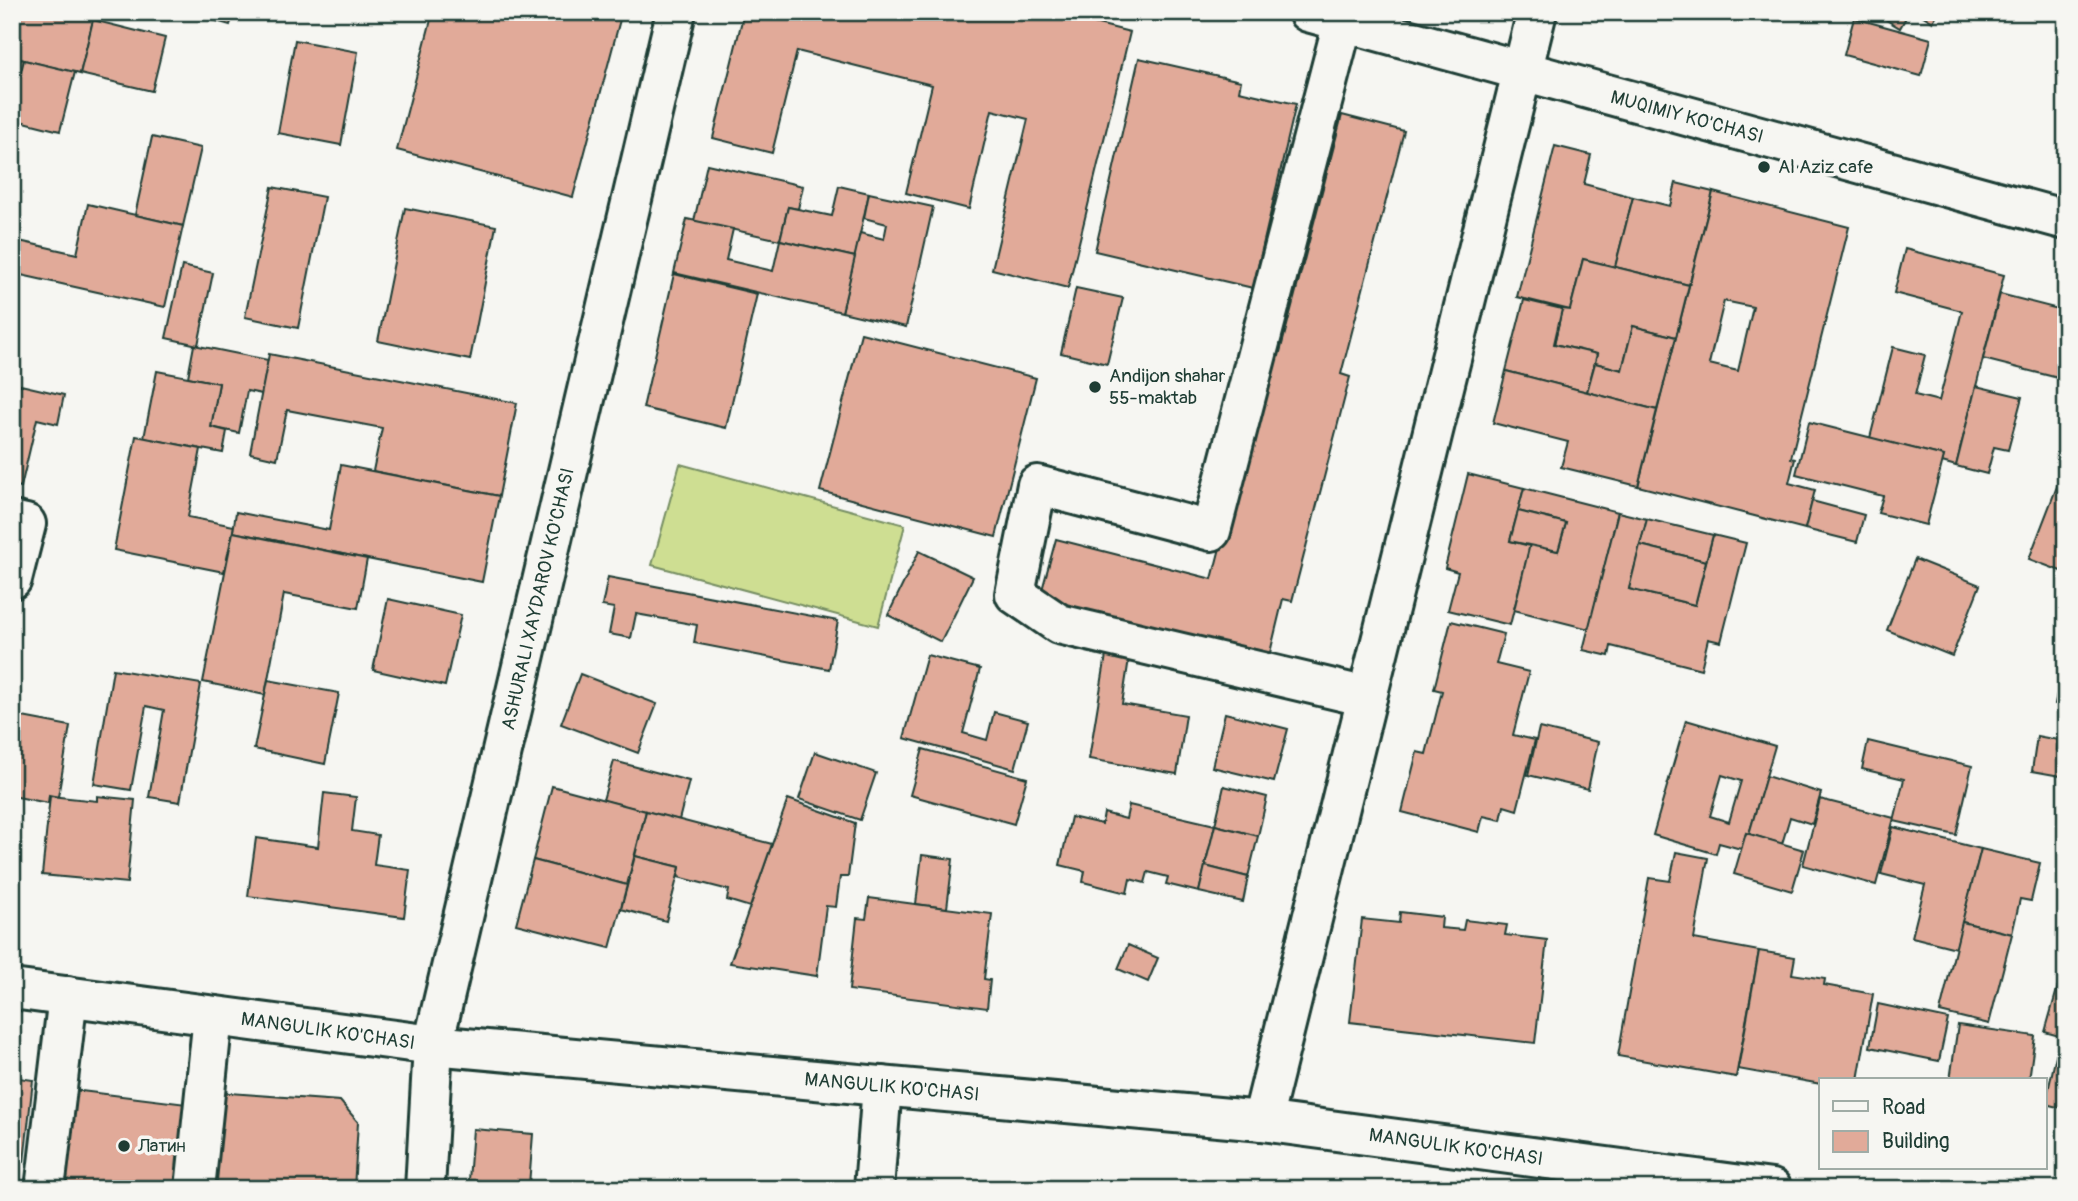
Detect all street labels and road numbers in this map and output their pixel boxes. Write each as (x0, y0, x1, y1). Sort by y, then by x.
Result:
street label: MUQIMIY KO'CHASI (1608, 85, 1766, 149)
street label: ASHURALI XAYDAROV KO'CHASI (496, 466, 580, 732)
street label: MANGULIK KO'CHASI (239, 1007, 417, 1055)
street label: MANGULIK KO'CHASI (804, 1067, 980, 1107)
street label: MANGULIK KO'CHASI (1367, 1123, 1545, 1171)

